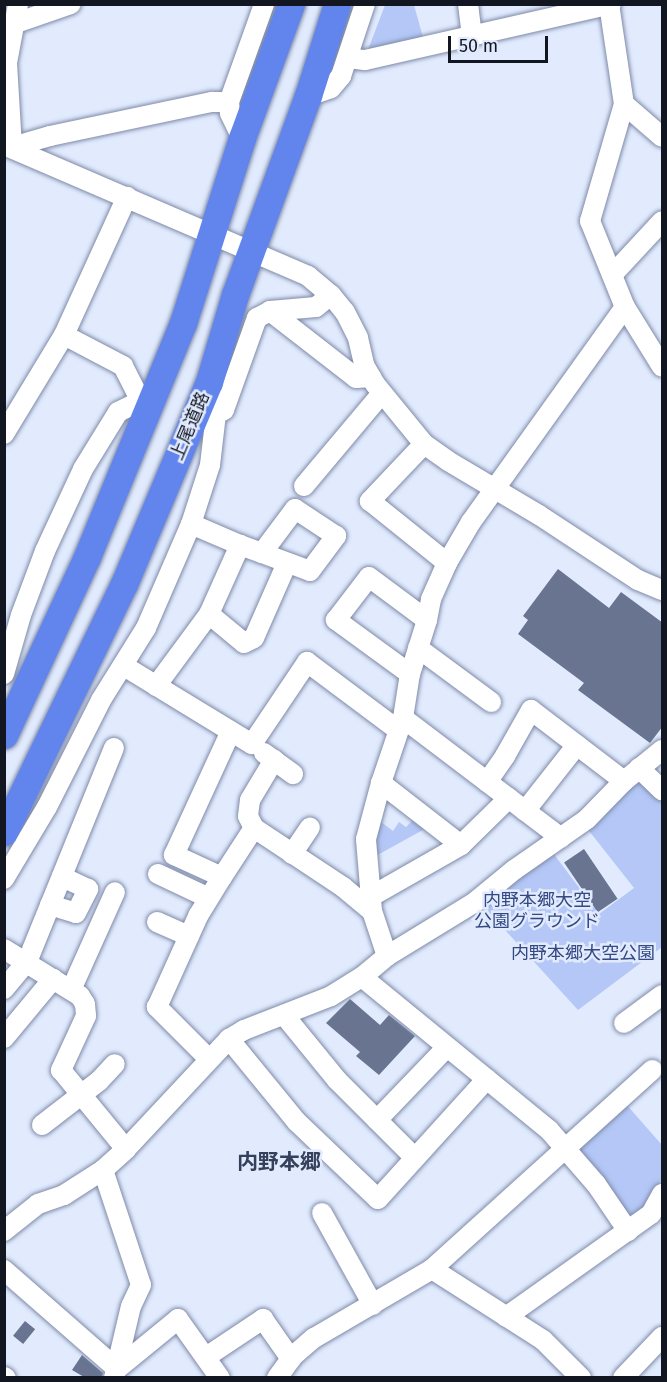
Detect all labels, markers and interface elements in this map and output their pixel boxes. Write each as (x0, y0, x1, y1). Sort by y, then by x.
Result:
scale bar (451, 24, 552, 62)
text: 50 m (459, 35, 498, 57)
street label: 上尾道路 (166, 389, 214, 463)
park label: 内野本郷大空 公園グラウンド (474, 890, 600, 932)
park label: 内野本郷大空公園 (511, 942, 655, 964)
district label: 内野本郷 (237, 1149, 321, 1175)

